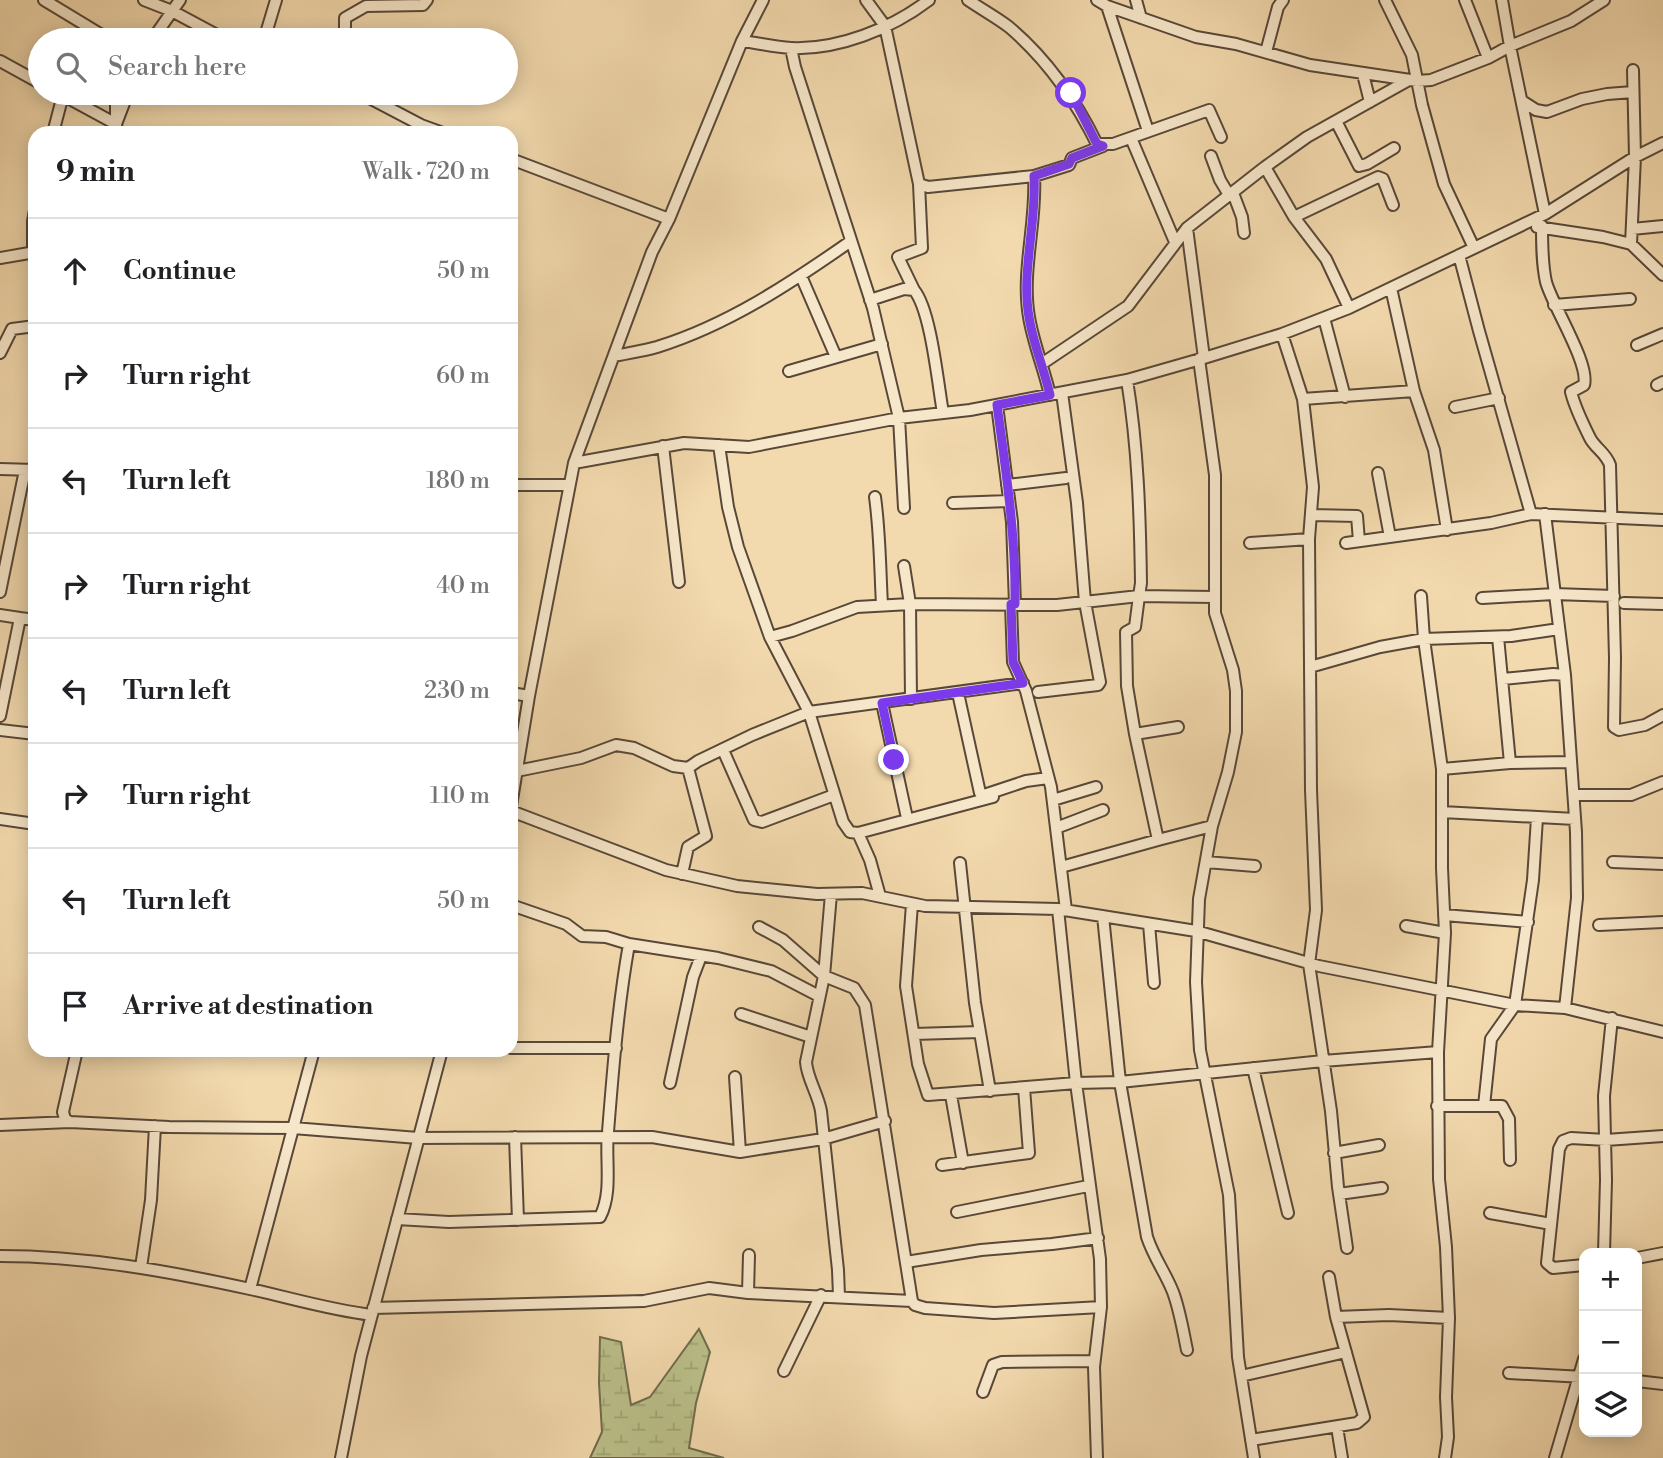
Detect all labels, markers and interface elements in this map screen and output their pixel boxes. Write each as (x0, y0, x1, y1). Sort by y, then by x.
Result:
search box (28, 28, 518, 105)
icon: search (52, 48, 90, 86)
text: Search here (108, 51, 247, 83)
route start (1055, 77, 1086, 108)
text: 9 min (56, 153, 135, 191)
text: Walk · 720 m (362, 158, 490, 186)
icon: ahead (56, 252, 94, 290)
text: Continue (123, 255, 236, 287)
text: 50 m (437, 257, 490, 285)
icon: right (56, 357, 94, 395)
text: Turn right (123, 360, 251, 392)
text: 60 m (436, 362, 490, 390)
icon: left (56, 462, 94, 500)
text: Turn left (123, 465, 231, 497)
text: 180 m (426, 467, 490, 495)
icon: right (56, 567, 94, 605)
text: Turn right (123, 570, 251, 602)
text: 40 m (436, 572, 490, 600)
icon: left (56, 672, 94, 710)
text: Turn left (123, 675, 231, 707)
text: 230 m (424, 677, 490, 705)
route end (878, 744, 909, 775)
icon: right (56, 777, 94, 815)
text: Turn right (123, 780, 251, 812)
text: 110 m (430, 782, 490, 810)
icon: left (56, 882, 94, 920)
text: Turn left (123, 885, 231, 917)
text: 50 m (437, 887, 490, 915)
icon: arrive (56, 987, 94, 1025)
text: Arrive at destination (123, 990, 373, 1022)
map controls (1579, 1248, 1642, 1437)
button: + (1579, 1248, 1642, 1311)
button: − (1579, 1311, 1642, 1374)
button: layers (1579, 1374, 1642, 1437)

